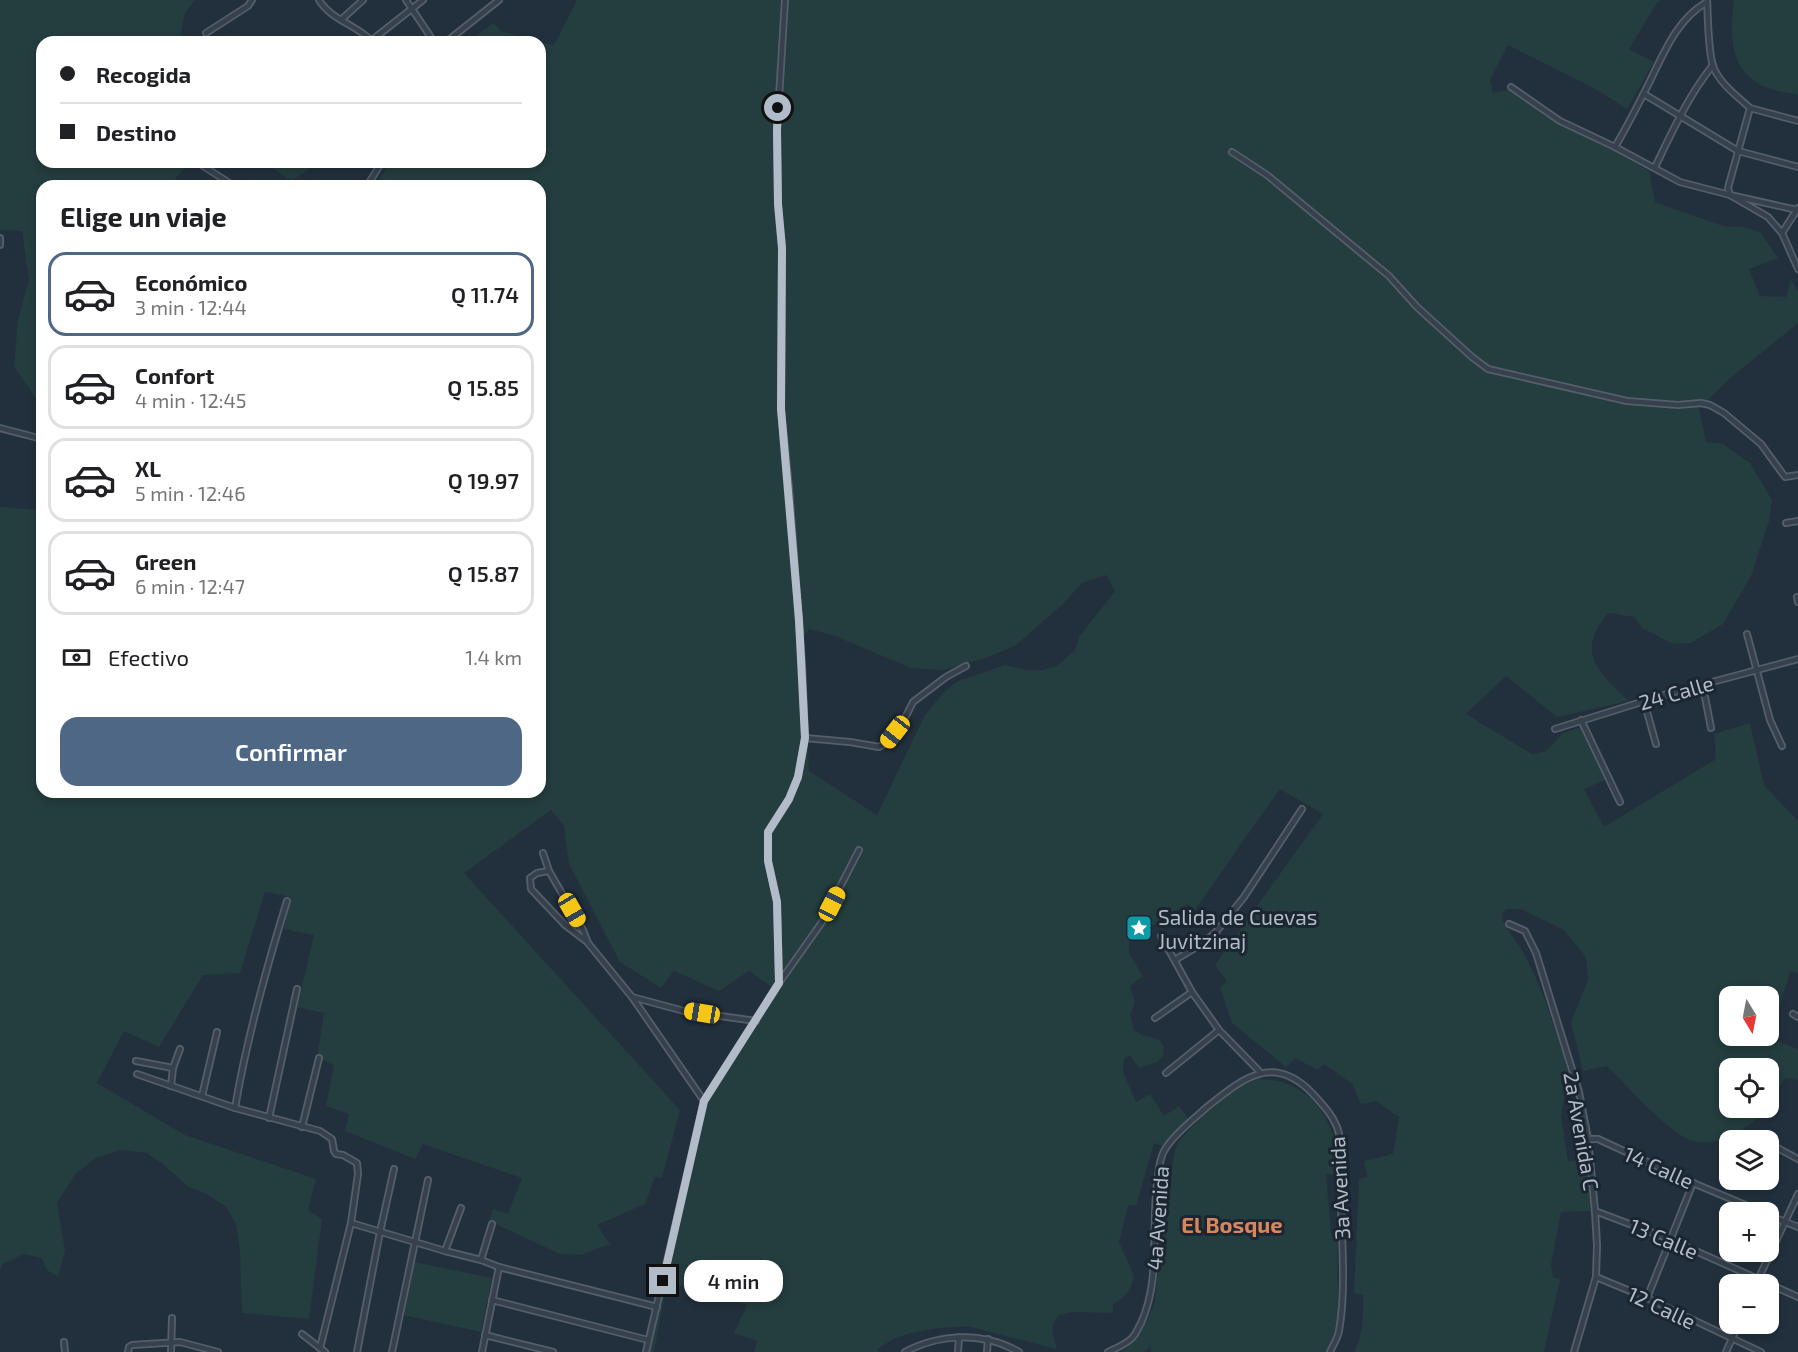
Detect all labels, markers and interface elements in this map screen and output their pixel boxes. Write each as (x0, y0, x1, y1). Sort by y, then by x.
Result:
text: Recogida (96, 61, 191, 87)
route start (764, 94, 791, 121)
text: Destino (96, 119, 176, 145)
text: Elige un viaje (60, 200, 227, 232)
icon: car (63, 267, 117, 321)
text: Económico (135, 269, 247, 295)
text: Q 11.74 (451, 281, 519, 307)
text: 3 min · 12:44 (135, 295, 247, 319)
icon: car (63, 360, 117, 414)
text: Confort (135, 362, 214, 388)
text: Q 15.85 (447, 374, 519, 400)
text: 4 min · 12:45 (135, 388, 246, 412)
icon: car (63, 453, 117, 507)
text: XL (135, 455, 161, 481)
text: Q 19.97 (448, 467, 519, 493)
text: 5 min · 12:46 (135, 481, 246, 505)
icon: car (63, 546, 117, 600)
text: Green (135, 548, 197, 574)
text: Q 15.87 (448, 560, 519, 586)
text: 6 min · 12:47 (135, 574, 245, 598)
icon: cash (60, 641, 93, 674)
text: Efectivo (108, 644, 189, 670)
text: 1.4 km (465, 645, 522, 669)
street label: 24 Calle (1636, 669, 1716, 715)
car (877, 712, 913, 752)
button: Confirmar (60, 717, 522, 786)
car (816, 884, 848, 924)
car (555, 890, 589, 930)
place label: Salida de Cuevas Juvitzinaj (1158, 904, 1317, 954)
place icon: Salida de Cuevas Juvitzinaj (1124, 913, 1154, 943)
north arrow (1719, 986, 1779, 1046)
map controls (1719, 986, 1779, 1334)
car (683, 1001, 721, 1025)
button: locate (1719, 1058, 1779, 1118)
street label: 2a Avenida C (1559, 1070, 1605, 1192)
button: layers (1719, 1130, 1779, 1190)
street label: 3a Avenida (1324, 1136, 1354, 1240)
street label: 14 Calle (1620, 1141, 1698, 1193)
street label: 4a Avenida (1141, 1165, 1173, 1271)
button: + (1719, 1202, 1779, 1262)
district label: El Bosque (1181, 1211, 1283, 1237)
street label: 13 Calle (1626, 1212, 1702, 1264)
callout: 4 min (684, 1260, 783, 1302)
route end (649, 1267, 676, 1294)
text: 4 min (708, 1269, 759, 1293)
button: − (1719, 1274, 1779, 1334)
street label: 12 Calle (1624, 1280, 1700, 1334)

